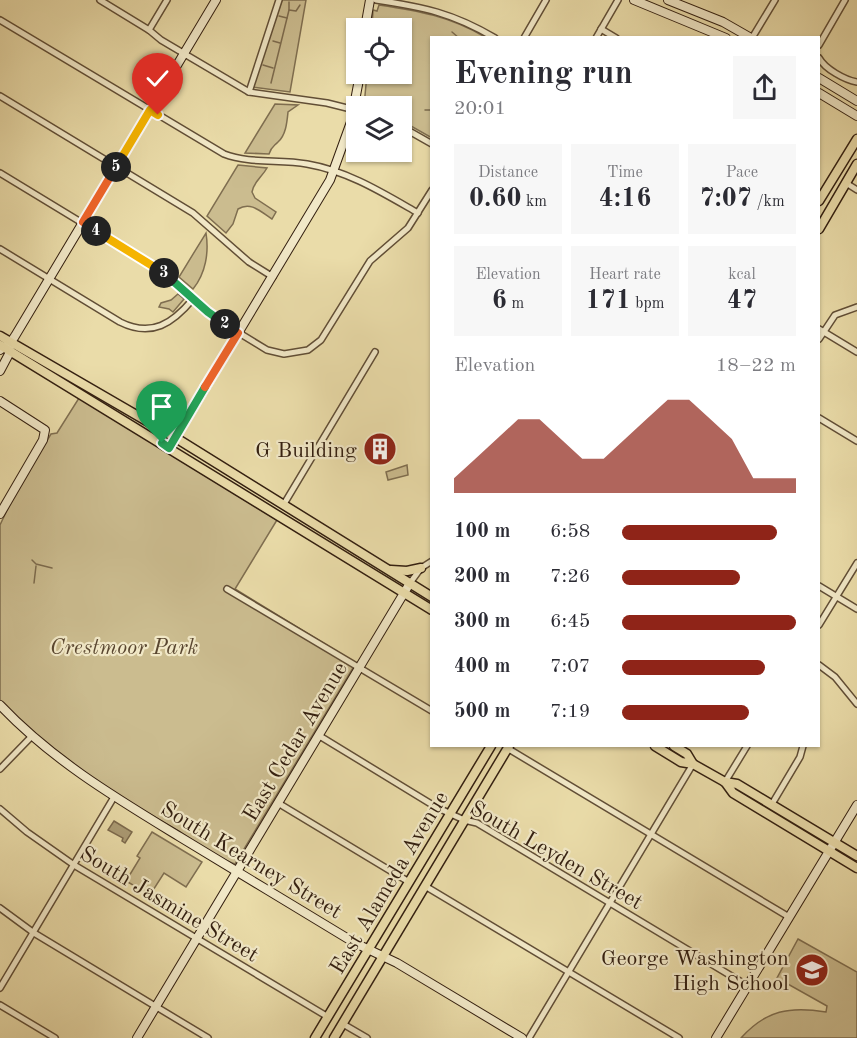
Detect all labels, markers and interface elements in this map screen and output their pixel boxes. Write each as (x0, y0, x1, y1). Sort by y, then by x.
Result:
map controls (346, 18, 412, 162)
button: locate (346, 18, 412, 84)
pin (132, 53, 183, 115)
button: share (733, 56, 796, 119)
text: Evening run (454, 58, 633, 91)
icon: check (141, 62, 174, 95)
button: layers (346, 96, 412, 162)
text: 20:01 (454, 99, 506, 119)
pin: 5 (101, 152, 131, 182)
text: 5 (111, 159, 121, 175)
text: Distance (478, 165, 538, 181)
text: Time (607, 165, 643, 181)
text: Pace (726, 165, 758, 181)
text: 0.60 (469, 186, 522, 212)
text: 4:16 (599, 186, 651, 212)
text: 7:07 (699, 186, 752, 212)
text: km (522, 194, 547, 210)
text: /km (752, 194, 785, 210)
pin: 4 (81, 216, 111, 246)
text: 4 (91, 223, 101, 239)
pin: 3 (149, 258, 179, 288)
text: 3 (159, 265, 169, 281)
text: Elevation (475, 267, 541, 283)
text: Heart rate (589, 267, 661, 283)
text: kcal (728, 267, 756, 283)
text: 6 (492, 288, 507, 314)
text: 171 (586, 288, 631, 314)
text: 47 (727, 288, 757, 314)
text: m (507, 296, 524, 312)
text: bpm (631, 296, 664, 312)
pin: 2 (210, 309, 240, 339)
text: 2 (220, 316, 230, 332)
text: Elevation (454, 356, 535, 376)
text: 18–22 m (716, 356, 796, 376)
pin (136, 381, 187, 443)
icon: arrive (145, 390, 178, 423)
building icon: G Building (362, 431, 398, 467)
place label: G Building (255, 440, 357, 462)
text: 100 m (454, 522, 510, 542)
text: 6:58 (550, 522, 590, 542)
text: 200 m (454, 567, 510, 587)
text: 7:26 (550, 567, 590, 587)
text: 300 m (454, 612, 510, 632)
text: 6:45 (550, 612, 590, 632)
park label: Crestmoor Park (50, 637, 199, 659)
text: 400 m (454, 657, 510, 677)
text: 7:07 (550, 657, 590, 677)
street label: East Cedar Avenue (239, 658, 352, 826)
text: 500 m (454, 702, 510, 722)
text: 7:19 (550, 702, 590, 722)
street label: East Alameda Avenue (326, 788, 453, 978)
street label: South Leyden Street (466, 797, 646, 914)
street label: South Kearney Street (157, 798, 345, 923)
street label: South Jasmine Street (76, 843, 262, 967)
place label: George Washington High School (601, 948, 789, 995)
school or university icon: George Washington High School (794, 952, 830, 988)

